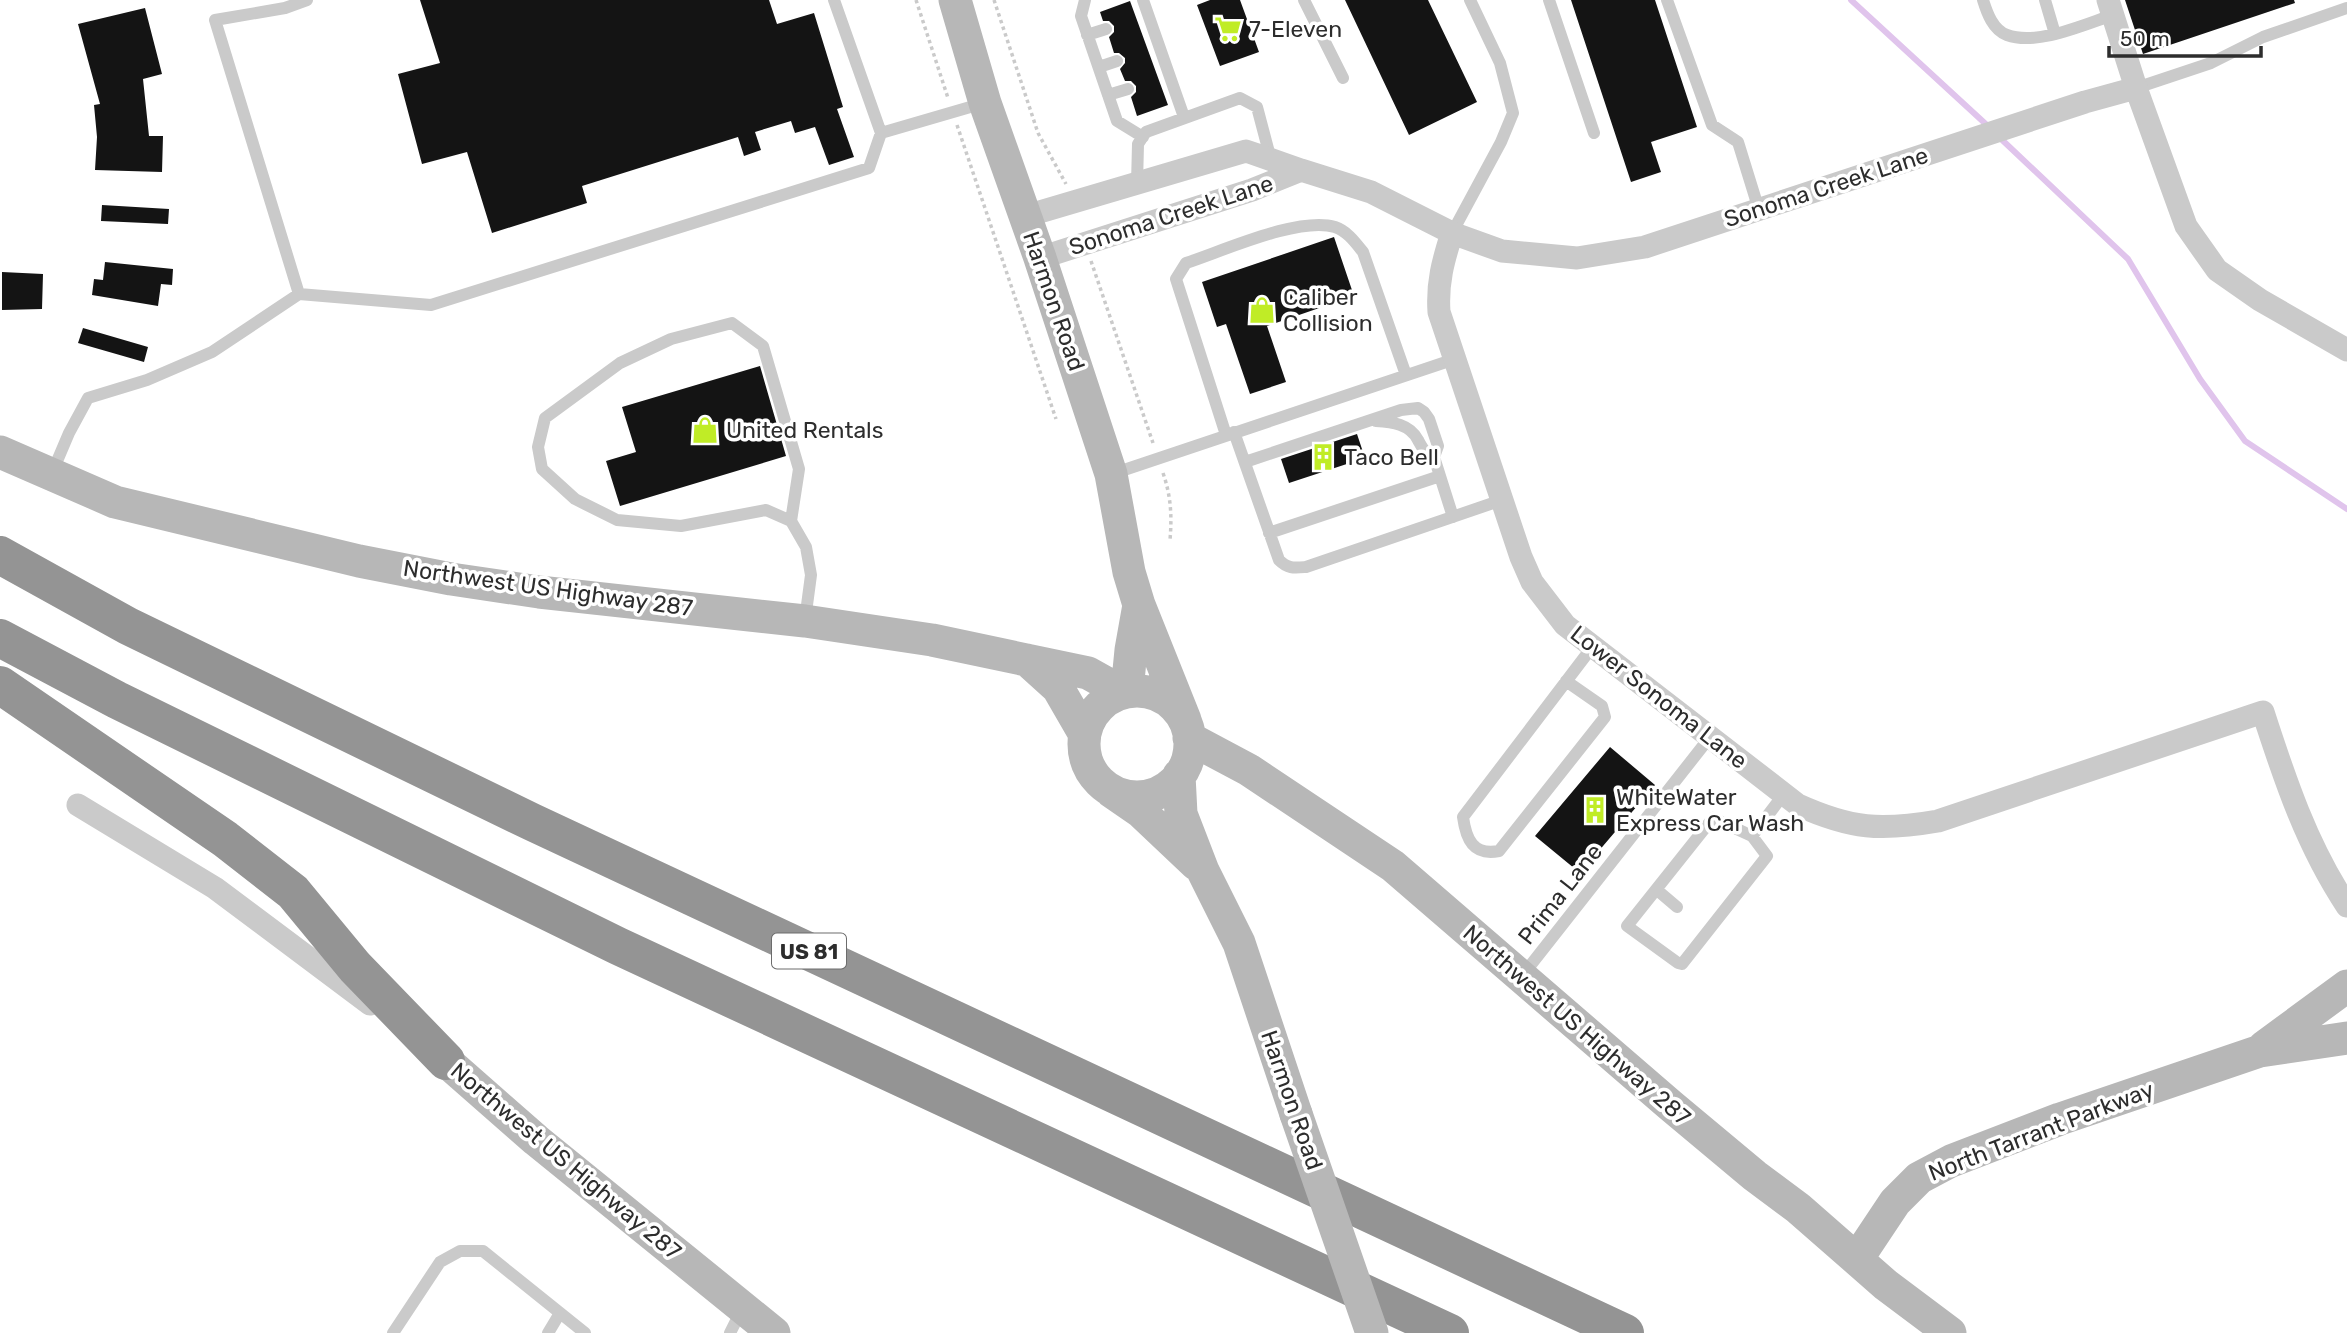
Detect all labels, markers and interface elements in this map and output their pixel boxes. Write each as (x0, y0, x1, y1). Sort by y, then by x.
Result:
supermarket icon: 7-Eleven (1213, 14, 1243, 44)
scale bar (2109, 14, 2261, 58)
place label: 7-Eleven (1249, 15, 1342, 43)
text: 50 m (2120, 26, 2170, 51)
street label: Sonoma Creek Lane (1720, 141, 1932, 233)
street label: Sonoma Creek Lane (1065, 169, 1277, 261)
street label: Harmon Road (1017, 228, 1091, 374)
place label: Caliber Collision (1283, 283, 1373, 337)
shop icon: Caliber Collision (1247, 295, 1277, 325)
shop icon: United Rentals (690, 415, 720, 445)
place label: United Rentals (726, 416, 883, 444)
building icon: Taco Bell (1308, 442, 1338, 472)
place label: Taco Bell (1344, 443, 1439, 471)
street label: Northwest US Highway 287 (402, 554, 695, 622)
street label: Lower Sonoma Lane (1565, 619, 1753, 775)
place label: WhiteWater Express Car Wash (1616, 783, 1804, 837)
building icon: WhiteWater Express Car Wash (1580, 795, 1610, 825)
street label: Prima Lane (1512, 838, 1608, 950)
street label: Northwest US Highway 287 (1458, 919, 1696, 1131)
road number: US 81 (772, 934, 846, 968)
street label: Harmon Road (1255, 1027, 1329, 1173)
street label: Northwest US Highway 287 (445, 1056, 687, 1266)
street label: North Tarrant Parkway (1924, 1075, 2158, 1187)

